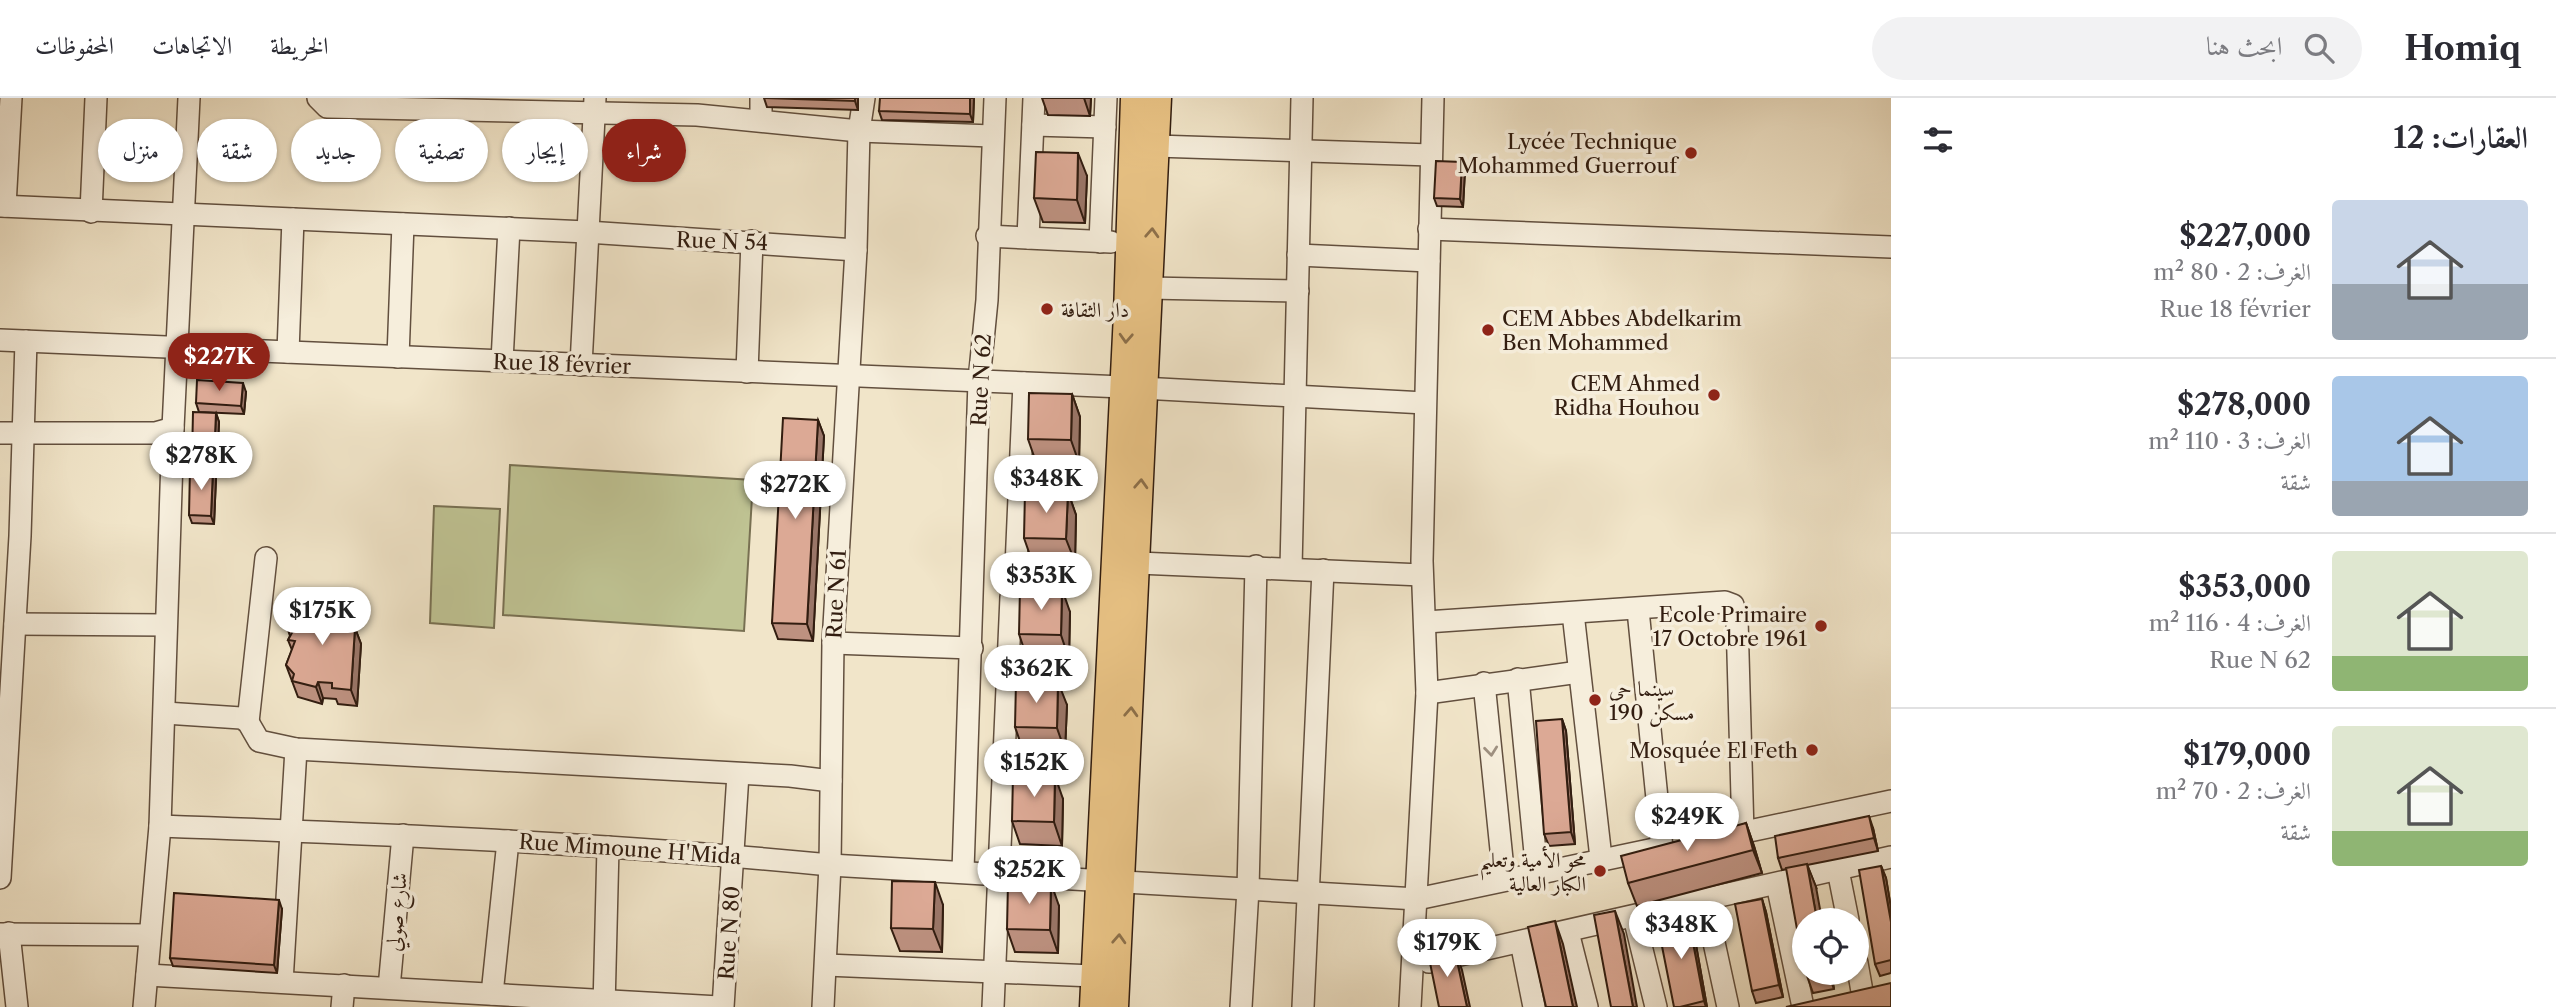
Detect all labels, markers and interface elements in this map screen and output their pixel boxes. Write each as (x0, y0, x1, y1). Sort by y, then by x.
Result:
search box (1872, 17, 2362, 80)
text: Homiq (2404, 28, 2521, 69)
icon: search (2300, 29, 2338, 67)
text: ابحث هنا (2206, 30, 2282, 62)
text: المحفوظات (35, 31, 114, 60)
text: الاتجاهات (152, 31, 232, 60)
text: الخريطة (270, 31, 329, 60)
chip: منزل (98, 119, 183, 182)
chip: شقة (197, 119, 277, 182)
chip: جديد (291, 119, 381, 182)
chip: تصفية (395, 119, 488, 182)
chip: إيجار (502, 119, 588, 182)
chip: شراء (602, 119, 686, 182)
text: العقارات: 12 (2393, 119, 2528, 156)
icon: filters (1919, 121, 1957, 159)
place label: Lycée Technique Mohammed Guerrouf (1458, 129, 1679, 178)
marker: Lycée Technique Mohammed Guerrouf (1683, 145, 1699, 161)
text: $227,000 (2180, 217, 2311, 254)
street label: Rue N 54 (676, 227, 768, 255)
one-way arrow (1144, 227, 1159, 238)
icon: home (2388, 228, 2472, 312)
text: الغرف: 2 · 80 m² (2153, 258, 2311, 286)
text: Rue 18 février (2160, 295, 2311, 323)
place label: دار الثقافة (1061, 297, 1129, 322)
marker: دار الثقافة (1039, 301, 1055, 317)
place label: CEM Abbes Abdelkarim Ben Mohammed (1502, 306, 1742, 355)
marker: CEM Abbes Abdelkarim Ben Mohammed (1480, 322, 1496, 338)
one-way arrow (1118, 332, 1133, 343)
street label: Rue N 62 (966, 333, 996, 427)
pin: $227K (170, 334, 268, 393)
text: $227K (184, 342, 254, 370)
street label: Rue 18 février (492, 349, 632, 379)
place label: CEM Ahmed Ridha Houhou (1554, 371, 1700, 420)
text: $278,000 (2177, 386, 2311, 423)
marker: CEM Ahmed Ridha Houhou (1706, 387, 1722, 403)
icon: home (2388, 404, 2472, 488)
text: الغرف: 3 · 110 m² (2148, 427, 2311, 455)
pin: $278K (152, 432, 250, 492)
text: $278K (166, 441, 236, 469)
pin: $348K (997, 456, 1095, 515)
pin: $272K (746, 462, 844, 521)
text: $348K (1010, 464, 1082, 492)
text: شقة (2281, 468, 2311, 496)
text: $272K (760, 470, 830, 498)
one-way arrow (1133, 479, 1148, 490)
street label: Rue N 61 (821, 548, 851, 639)
pin: $353K (992, 552, 1090, 612)
text: $353K (1006, 561, 1076, 589)
text: $353,000 (2179, 568, 2311, 605)
icon: home (2388, 579, 2472, 663)
pin: $175K (273, 588, 371, 647)
text: $175K (289, 596, 355, 624)
place label: Ecole Primaire 17 Octobre 1961 (1653, 602, 1807, 651)
text: الغرف: 4 · 116 m² (2149, 609, 2311, 637)
marker: Ecole Primaire 17 Octobre 1961 (1813, 618, 1829, 634)
pin: $362K (987, 646, 1085, 705)
text: Rue N 62 (2209, 646, 2311, 674)
text: $362K (1000, 654, 1072, 682)
place label: سينما حي 190 مسكن (1609, 676, 1694, 727)
marker: سينما حي 190 مسكن (1587, 692, 1603, 708)
one-way arrow (1124, 706, 1139, 717)
text: $179,000 (2183, 736, 2311, 773)
place label: Mosquée El Feth (1629, 738, 1798, 763)
pin: $152K (985, 740, 1083, 799)
marker: Mosquée El Feth (1804, 742, 1820, 758)
one-way arrow (1483, 746, 1498, 757)
text: $152K (1000, 748, 1068, 776)
icon: home (2388, 754, 2472, 838)
text: الغرف: 2 · 70 m² (2156, 777, 2311, 805)
pin: $249K (1638, 794, 1736, 853)
text: $249K (1651, 802, 1723, 830)
text: شقة (2281, 818, 2311, 846)
street label: Rue Mimoune H'Mida (518, 829, 743, 869)
place label: محو الأمية وتعليم الكبار العالية (1480, 845, 1586, 896)
pin: $252K (980, 846, 1078, 906)
text: $252K (993, 855, 1065, 883)
marker: محو الأمية وتعليم الكبار العالية (1592, 863, 1608, 879)
street label: شارع صولي (380, 872, 418, 953)
street label: Rue N 80 (713, 885, 745, 981)
pin: $348K (1632, 902, 1730, 961)
map controls (1792, 908, 1869, 985)
button: locate (1792, 908, 1869, 985)
text: $348K (1645, 910, 1717, 938)
pin: $179K (1398, 920, 1496, 979)
text: $179K (1413, 928, 1481, 956)
one-way arrow (1111, 933, 1126, 944)

